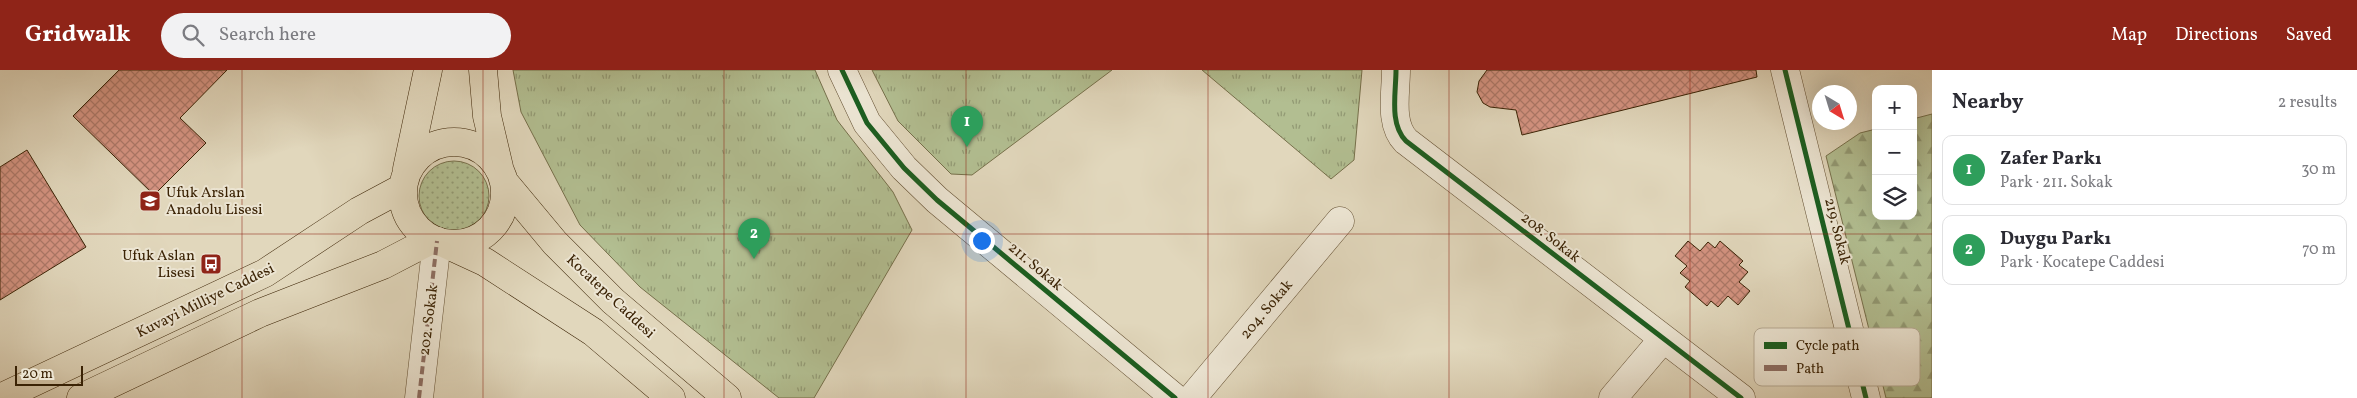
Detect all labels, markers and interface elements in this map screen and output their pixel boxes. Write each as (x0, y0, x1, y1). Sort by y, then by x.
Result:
search box (161, 13, 511, 58)
text: Gridwalk (25, 18, 131, 52)
icon: search (179, 21, 207, 49)
text: Search here (219, 22, 316, 48)
text: Map (2111, 23, 2147, 48)
text: Directions (2175, 23, 2258, 48)
text: Saved (2286, 23, 2332, 48)
north arrow (1812, 85, 1857, 130)
map controls (1872, 85, 1917, 220)
button: + (1872, 85, 1917, 130)
text: Nearby (1952, 88, 2023, 117)
text: 2 results (2278, 92, 2337, 114)
pin: 1 (951, 106, 983, 147)
button: − (1872, 130, 1917, 175)
text: Zafer Parkı (2000, 146, 2102, 172)
text: 1 (1966, 159, 1972, 181)
text: 30 m (2301, 159, 2336, 181)
text: Park · 211. Sokak (2000, 172, 2113, 194)
button: layers (1872, 175, 1917, 220)
place label: Ufuk Arslan Anadolu Lisesi (166, 183, 263, 221)
school or university icon: Ufuk Arslan Anadolu Lisesi (138, 189, 162, 213)
street label: 219. Sokak (1818, 196, 1855, 267)
street label: 208. Sokak (1516, 208, 1585, 268)
pin: 2 (738, 218, 770, 259)
text: Duygu Parkı (2000, 226, 2111, 252)
your location (969, 228, 995, 254)
street label: 211. Sokak (1003, 238, 1067, 296)
text: 2 (1965, 239, 1973, 261)
text: 70 m (2302, 239, 2336, 261)
place label: Ufuk Aslan Lisesi (122, 246, 195, 284)
street label: Kocatepe Caddesi (561, 250, 659, 344)
bus stop icon: Ufuk Aslan Lisesi (199, 252, 223, 276)
text: Park · Kocatepe Caddesi (2000, 252, 2165, 274)
street label: Kuvayi Milliye Caddesi (133, 259, 278, 344)
street label: 204. Sokak (1236, 276, 1298, 344)
street label: 202. Sokak (415, 283, 444, 357)
legend (1754, 328, 1920, 386)
text: Cycle path (1796, 337, 1860, 356)
text: Path (1796, 360, 1824, 379)
scale bar (15, 363, 82, 386)
text: 20 m (22, 365, 53, 384)

